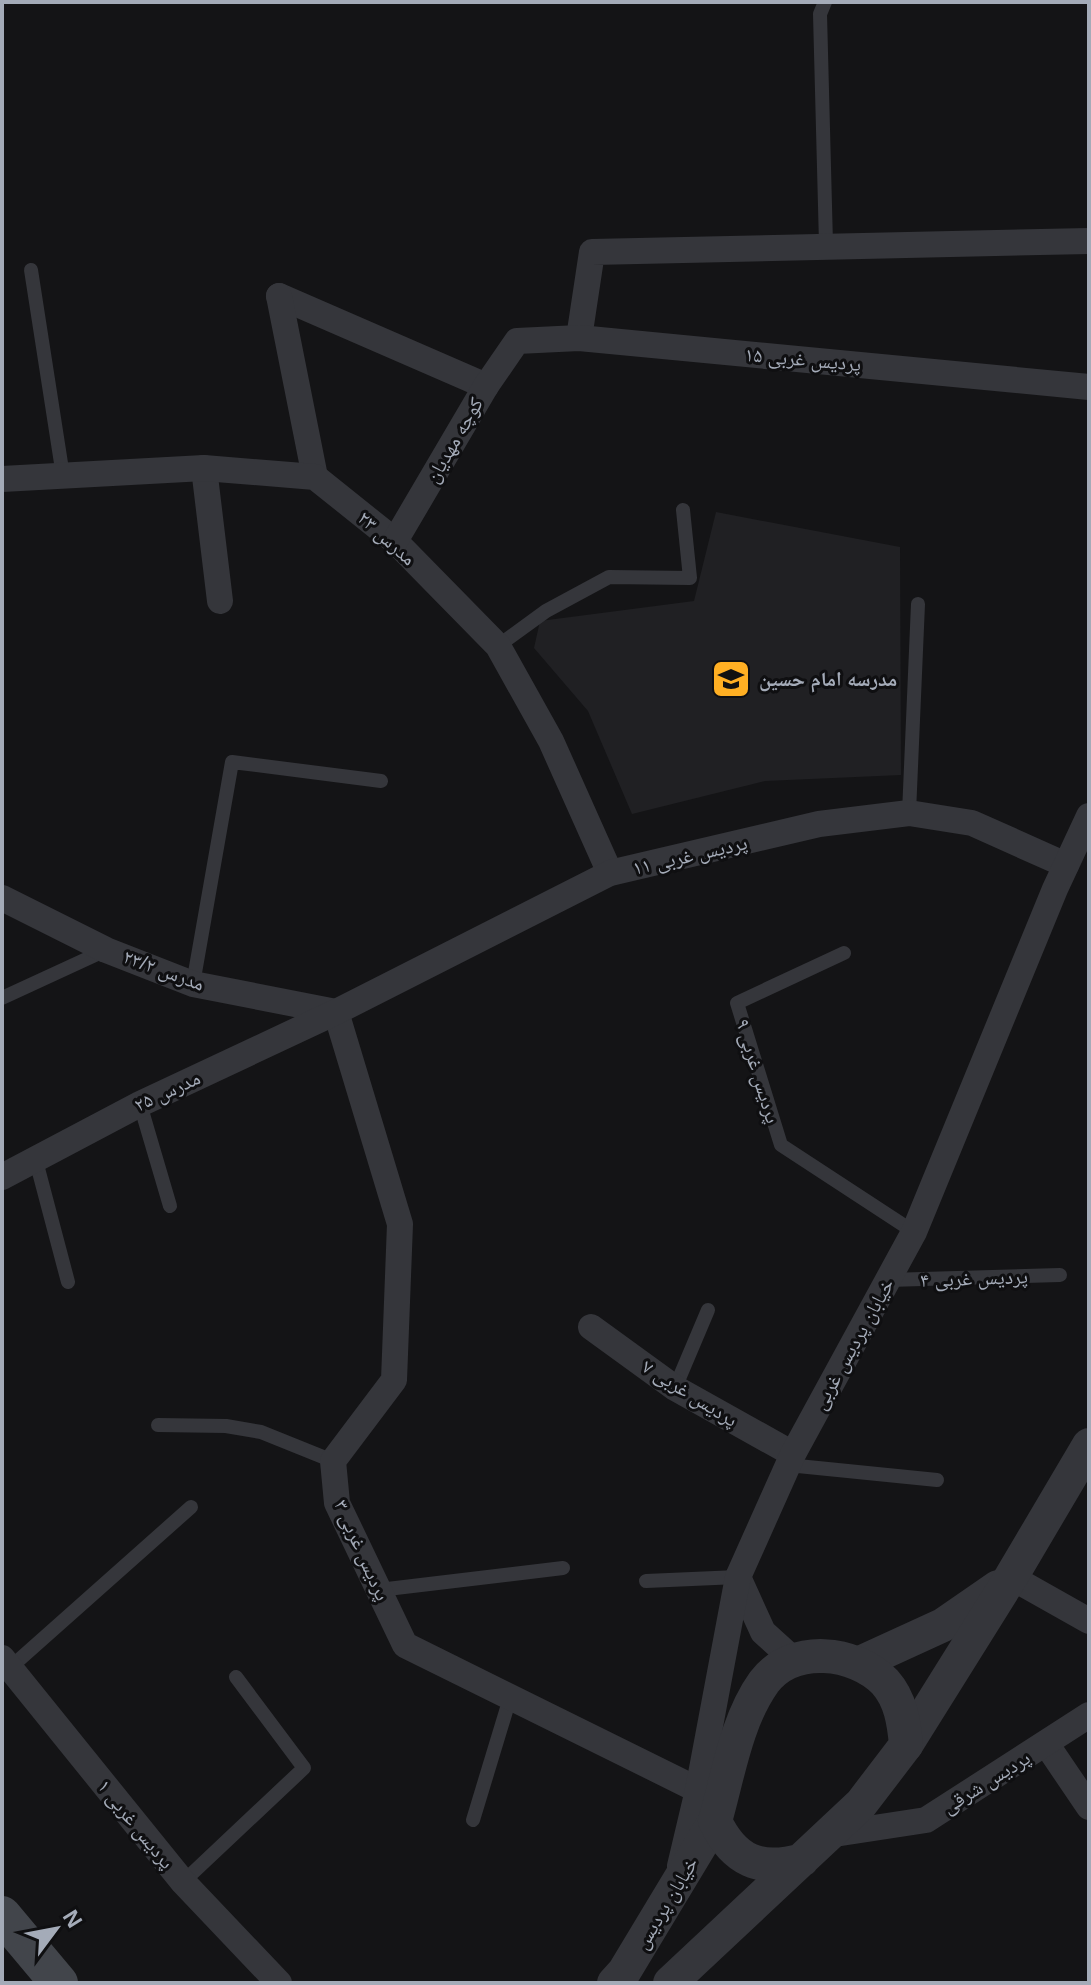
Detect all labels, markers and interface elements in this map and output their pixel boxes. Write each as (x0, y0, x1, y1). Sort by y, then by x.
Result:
street label: پردیس غربی ۱۵ (744, 343, 862, 376)
street label: کوچه مهدیان (421, 393, 488, 487)
street label: مدرس ۲۳ (353, 506, 420, 570)
school or university icon: مدرسه امام حسین (710, 658, 752, 700)
place label: مدرسه امام حسین (759, 668, 897, 693)
street label: پردیس غربی ۱۱ (631, 831, 750, 880)
street label: مدرس ۲۳/۲ (120, 945, 208, 996)
street label: پردیس غربی ۹ (731, 1016, 784, 1126)
street label: مدرس ۲۵ (131, 1066, 204, 1117)
street label: پردیس غربی ۴ (920, 1265, 1028, 1292)
street label: خیابان پردیس غربی (808, 1274, 899, 1414)
street label: پردیس غربی ۷ (638, 1355, 742, 1432)
street label: پردیس غربی ۳ (329, 1496, 394, 1604)
street label: پردیس شرقی (938, 1746, 1035, 1819)
street label: پردیس غربی ۱ (93, 1775, 179, 1874)
street label: خیابان پردیس (630, 1853, 703, 1954)
north arrow (16, 1889, 96, 1969)
text: N (58, 1905, 87, 1932)

